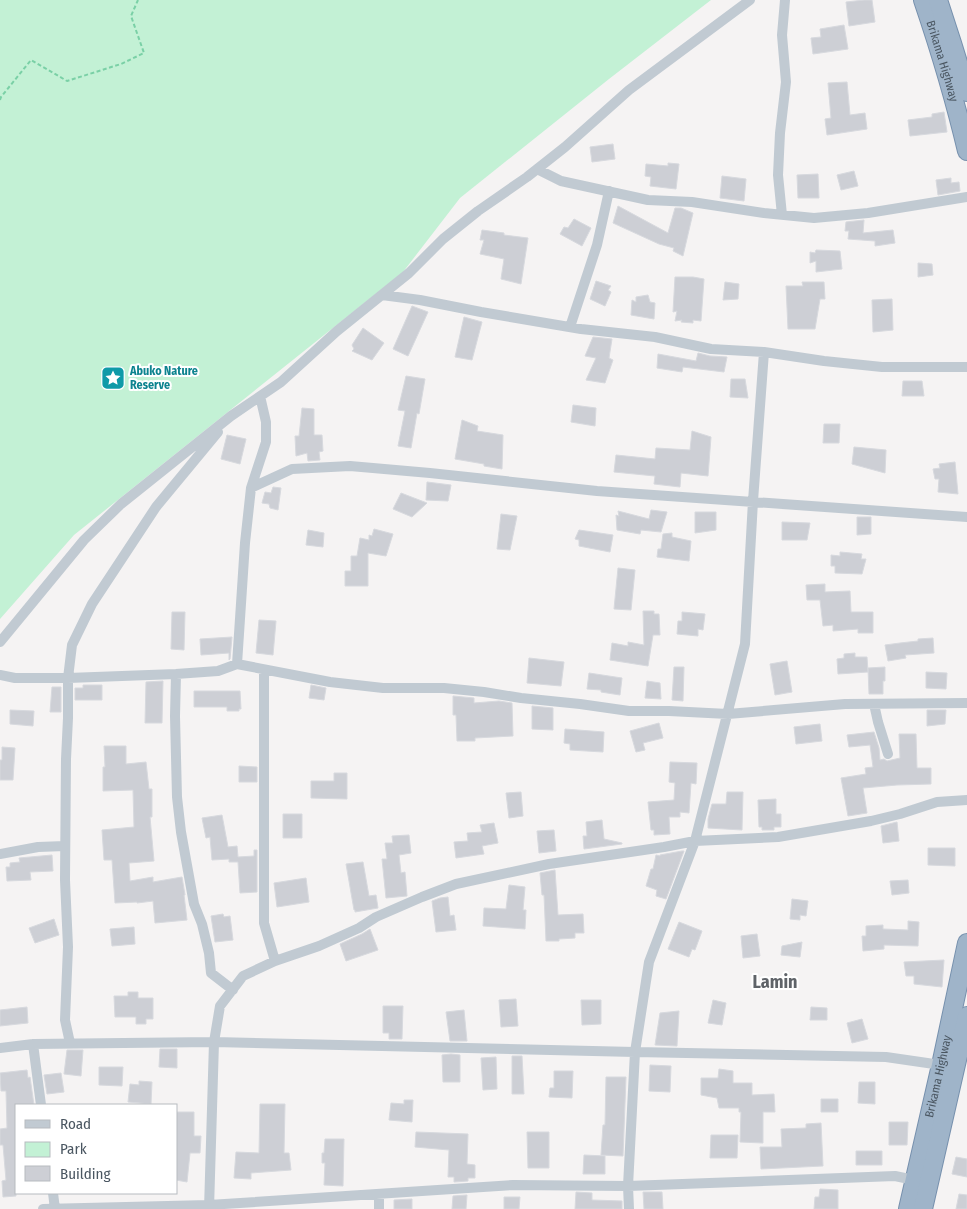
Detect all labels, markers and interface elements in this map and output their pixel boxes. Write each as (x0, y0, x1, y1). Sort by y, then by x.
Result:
street label: Brikama Highway (923, 19, 961, 104)
place label: Abuko Nature Reserve (129, 364, 198, 392)
place icon: Abuko Nature Reserve (100, 365, 126, 391)
district label: Lamin (752, 971, 798, 993)
street label: Brikama Highway (922, 1033, 954, 1119)
legend (15, 1104, 178, 1194)
text: Road (60, 1115, 91, 1133)
text: Park (60, 1140, 87, 1158)
text: Building (60, 1165, 111, 1183)

